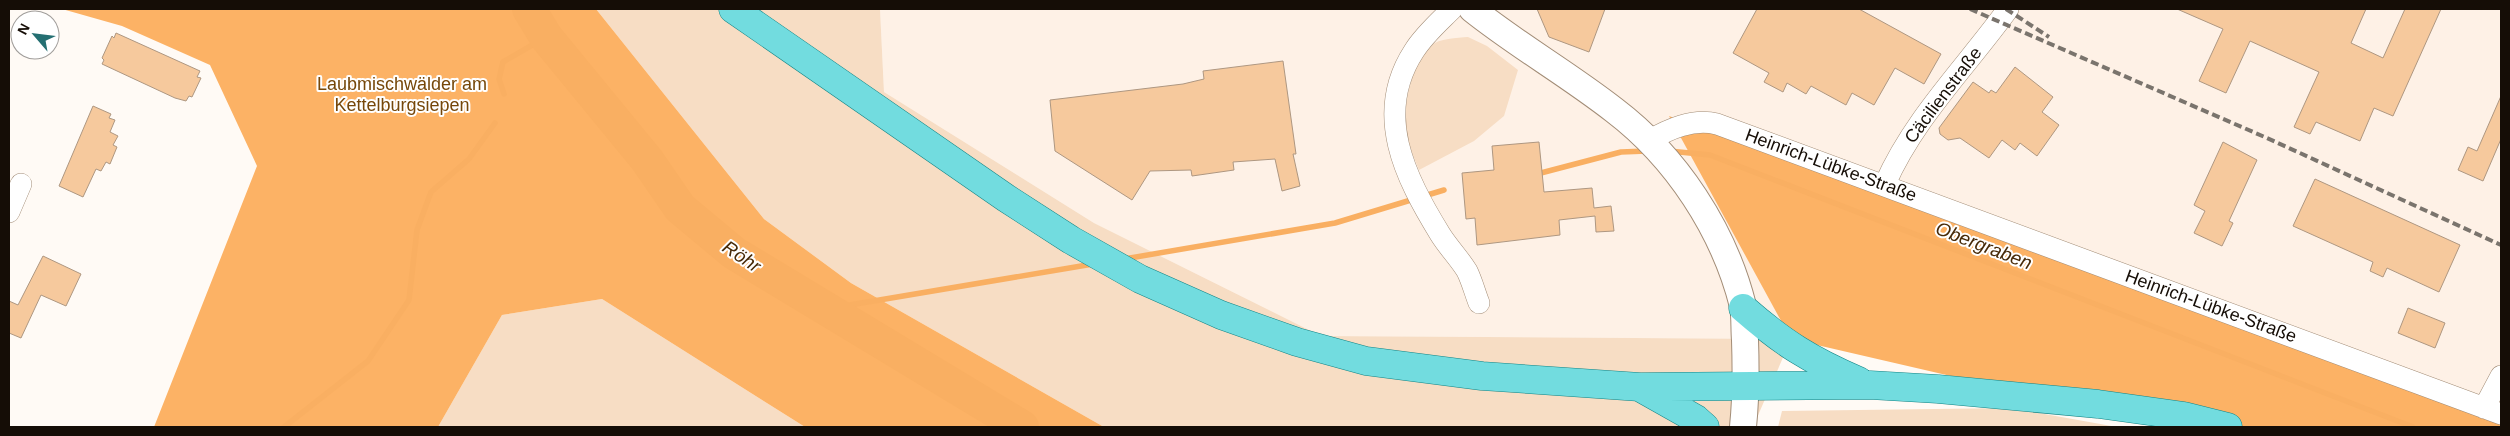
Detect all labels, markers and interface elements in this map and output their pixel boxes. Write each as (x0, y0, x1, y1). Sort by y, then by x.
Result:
north arrow (10, 10, 60, 60)
text: N (14, 21, 33, 37)
street label: Cäcilienstraße (1900, 43, 1986, 147)
park label: Laubmischwälder am Kettelburgsiepen (317, 74, 487, 115)
street label: Heinrich-Lübke-Straße (1743, 125, 1919, 205)
water label: Obergraben (1933, 217, 2035, 273)
water label: Röhr (719, 236, 765, 277)
street label: Heinrich-Lübke-Straße (2123, 266, 2299, 346)

